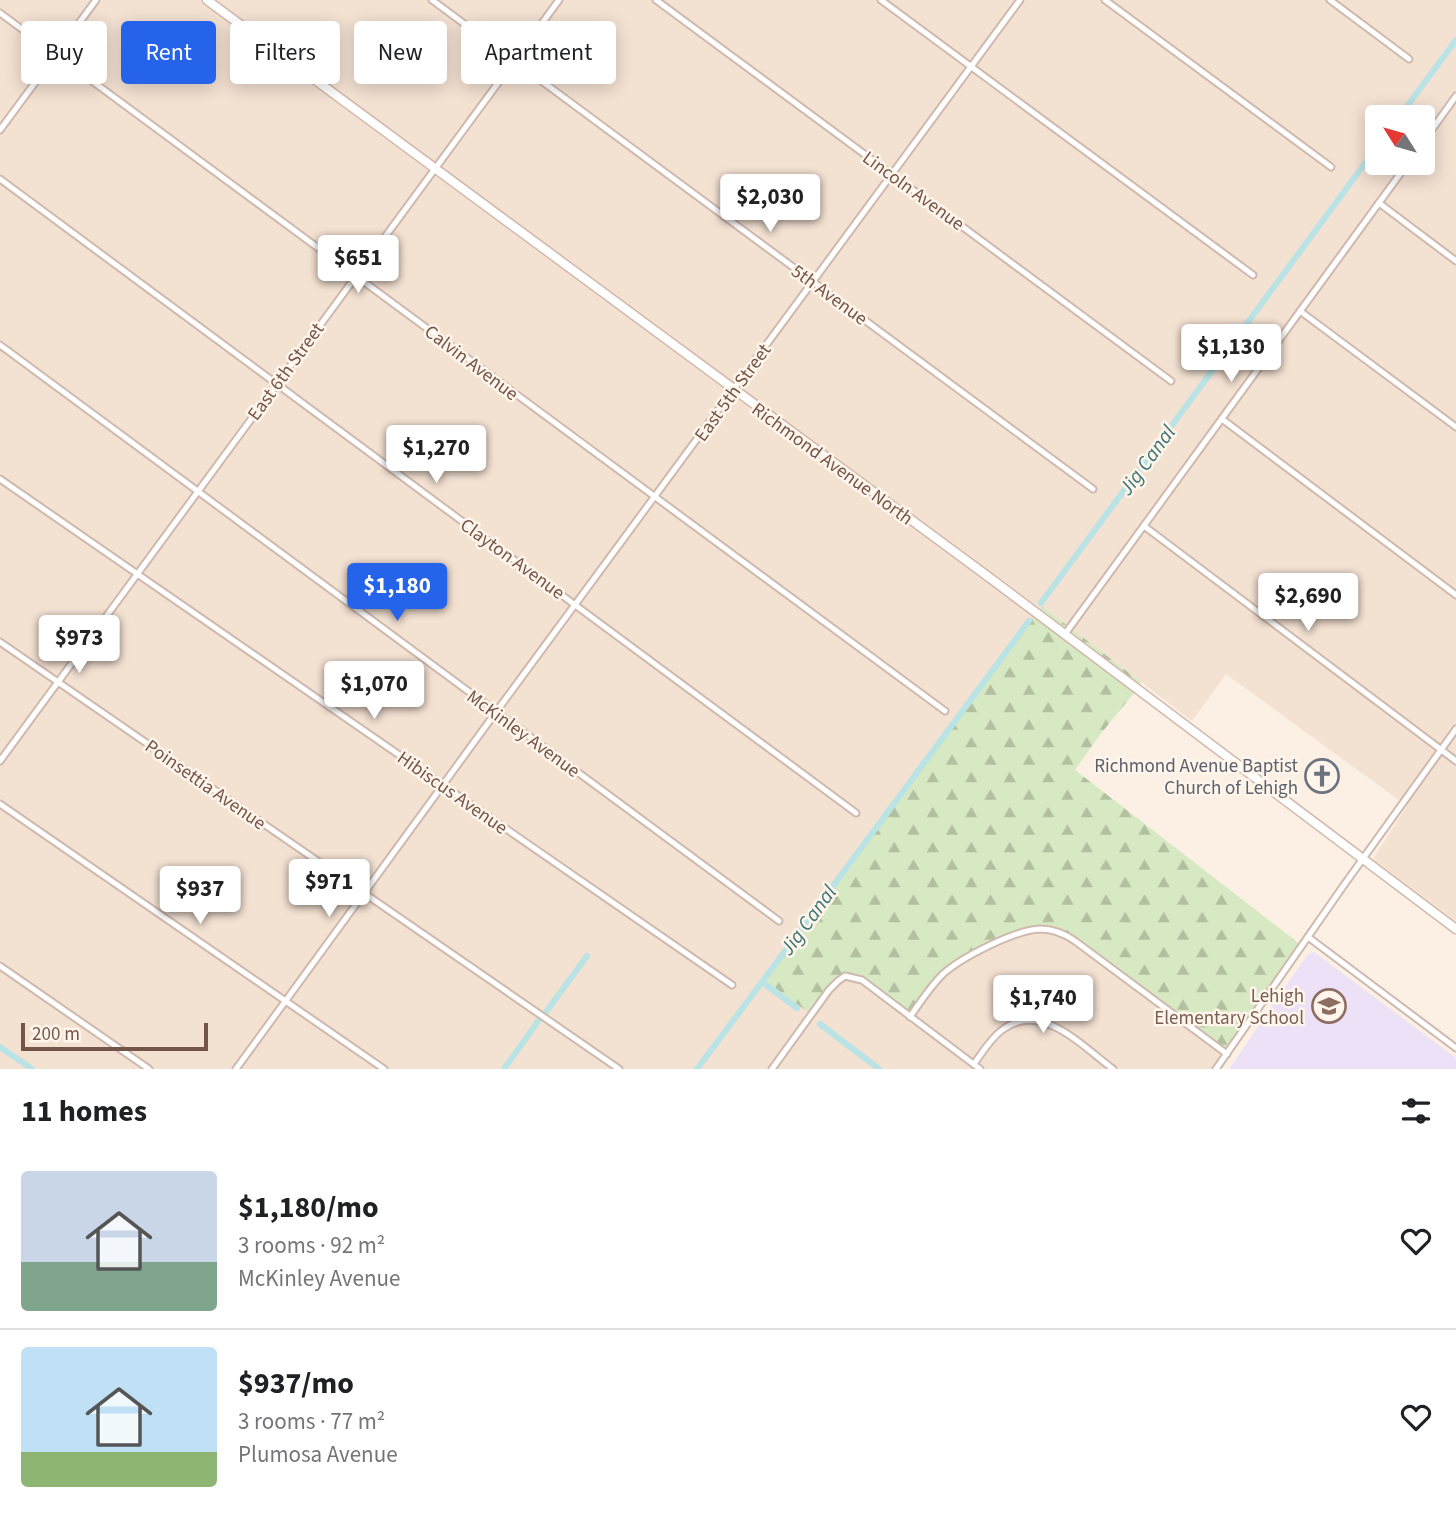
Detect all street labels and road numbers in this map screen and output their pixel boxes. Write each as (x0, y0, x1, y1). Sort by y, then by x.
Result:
street label: Lincoln Avenue (856, 145, 970, 238)
street label: 5th Avenue (785, 258, 873, 332)
street label: East 6th Street (241, 317, 331, 426)
street label: Calvin Avenue (418, 319, 524, 408)
street label: East 5th Street (688, 338, 778, 447)
street label: Richmond Avenue North (746, 396, 918, 532)
street label: Clayton Avenue (454, 512, 570, 606)
street label: McKinley Avenue (461, 684, 585, 785)
street label: Poinsettia Avenue (139, 733, 271, 837)
street label: Hibiscus Avenue (391, 745, 513, 841)

